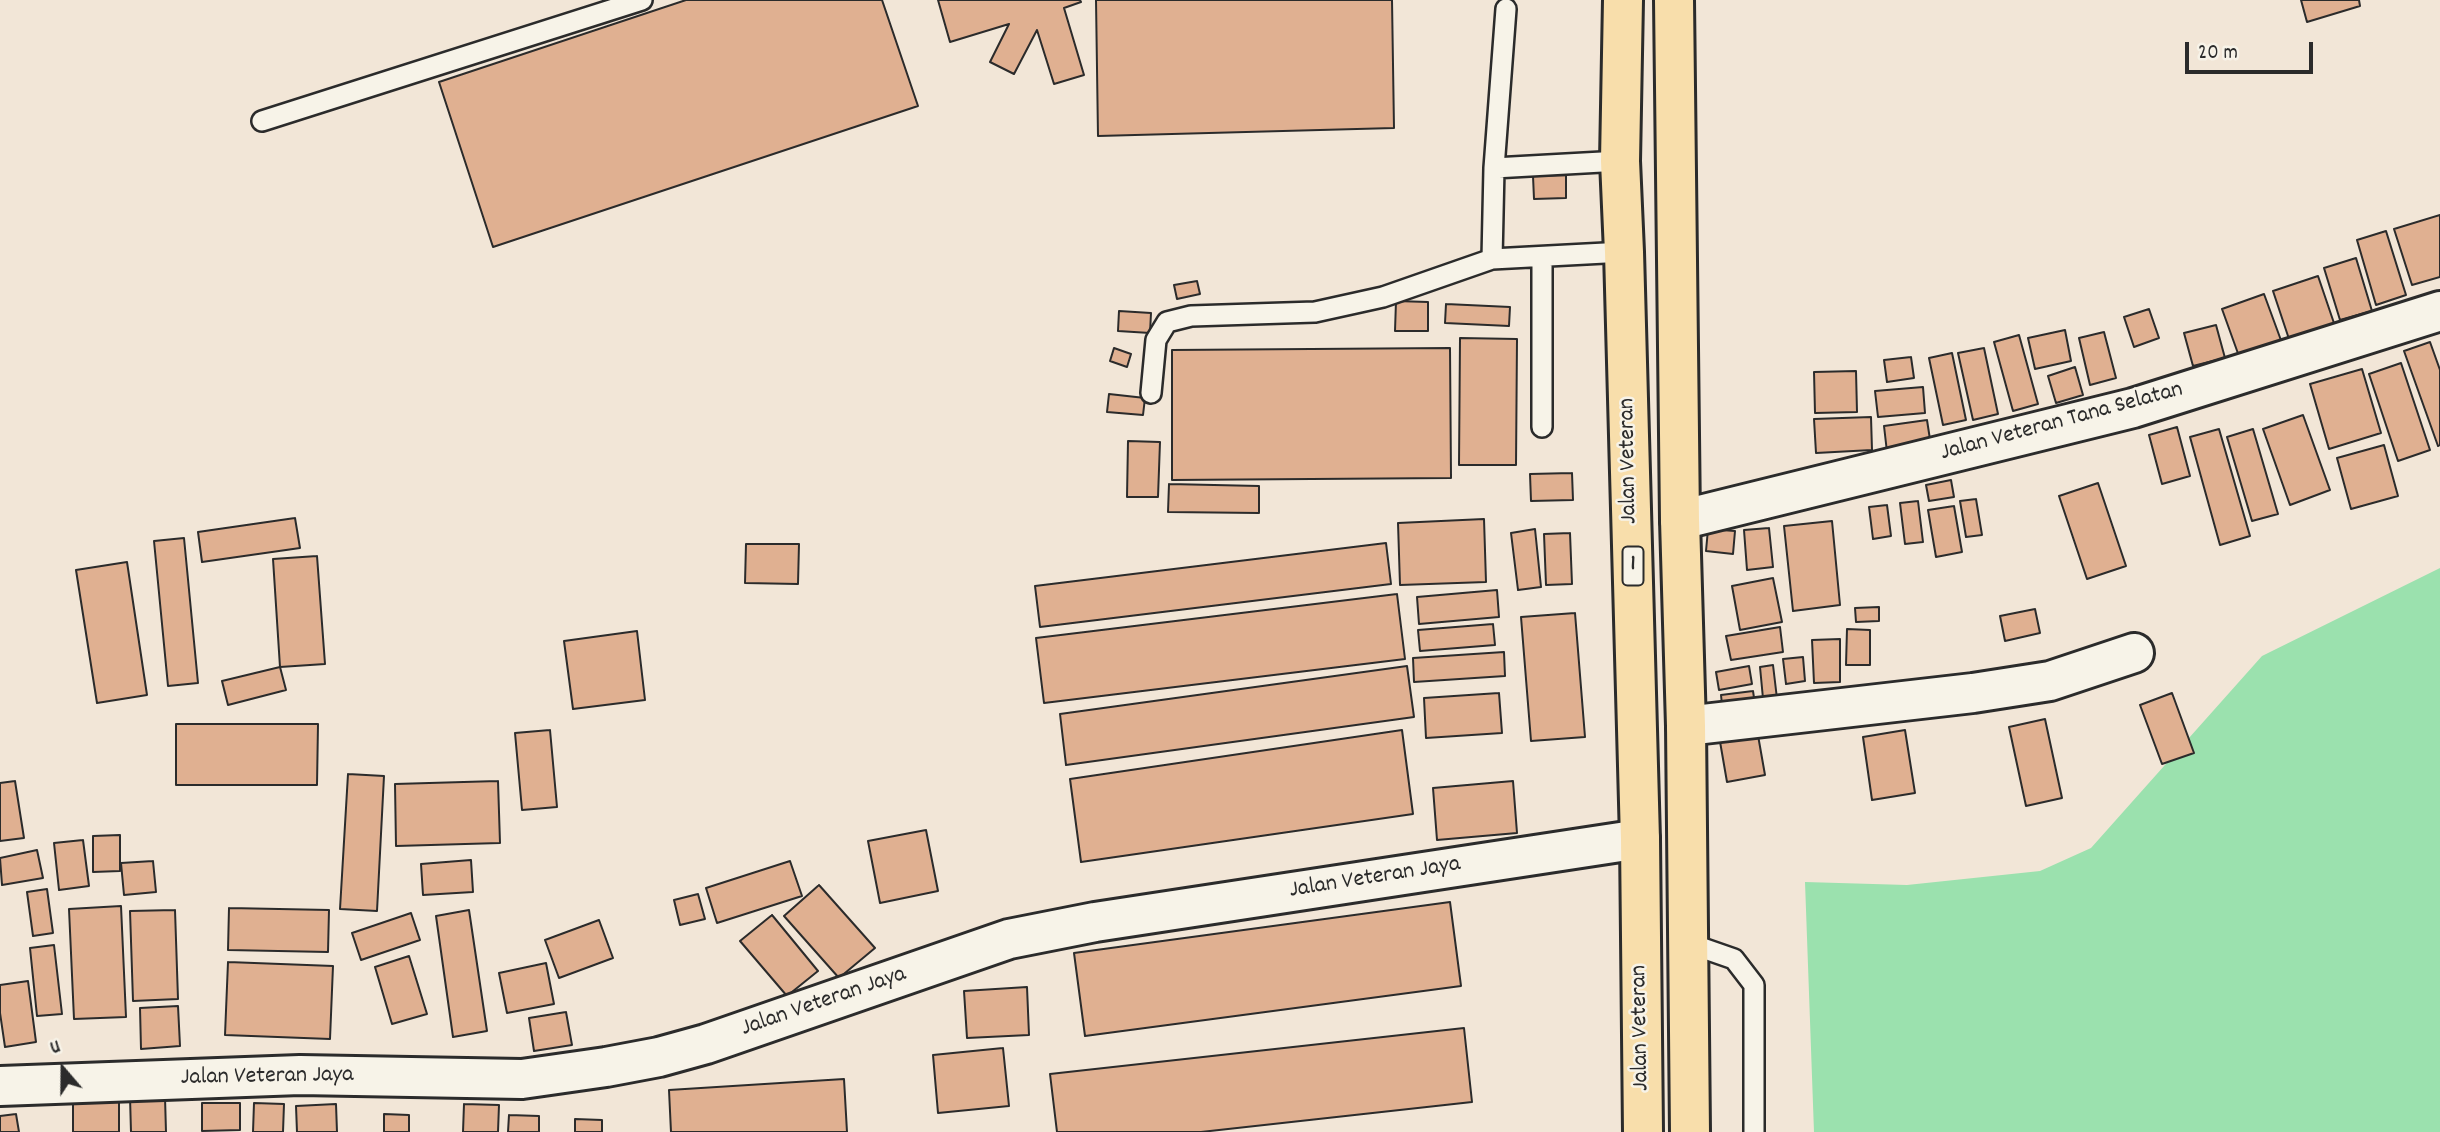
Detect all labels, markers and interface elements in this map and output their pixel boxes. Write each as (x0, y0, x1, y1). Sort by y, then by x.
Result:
scale bar (2188, 28, 2316, 72)
text: 20 m (2198, 39, 2238, 69)
street label: Jalan Veteran Tana Selatan (1938, 377, 2186, 469)
street label: Jalan Veteran (1614, 398, 1646, 524)
road number: 1 (1622, 546, 1644, 586)
street label: Jalan Veteran Jaya (1287, 851, 1463, 907)
street label: Jalan Veteran Jaya (738, 961, 910, 1045)
street label: Jalan Veteran (1626, 965, 1658, 1091)
north arrow (28, 1034, 98, 1104)
text: U (47, 1035, 65, 1063)
street label: Jalan Veteran Jaya (180, 1062, 354, 1094)

